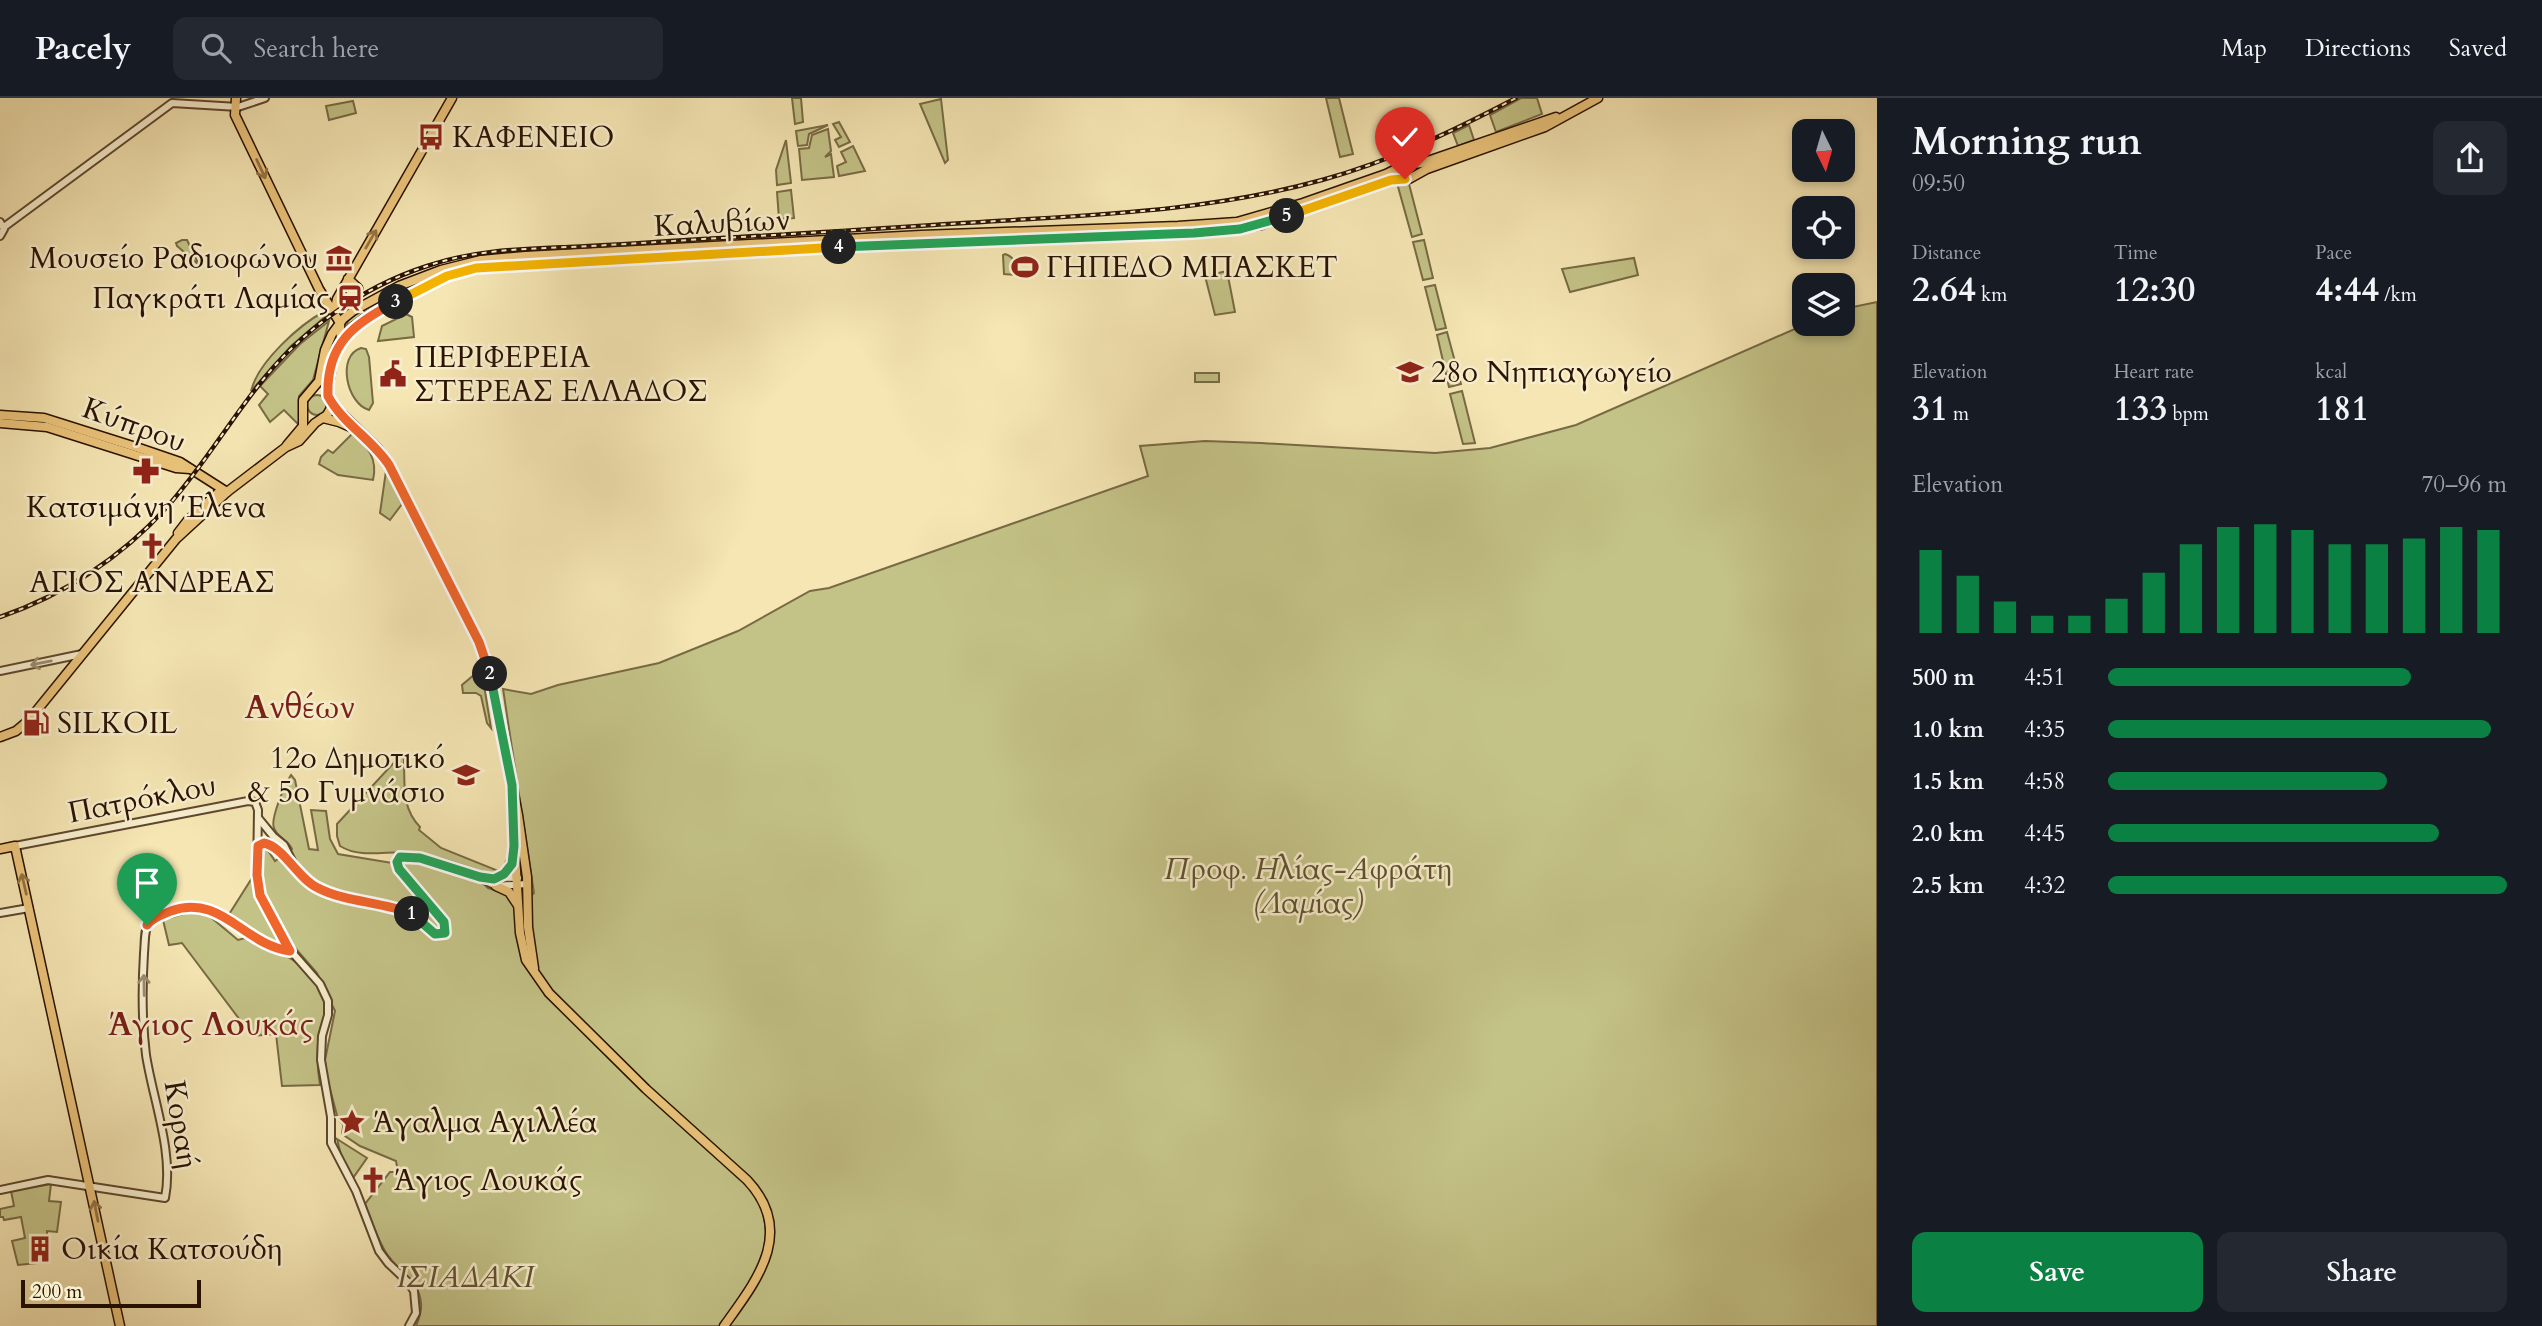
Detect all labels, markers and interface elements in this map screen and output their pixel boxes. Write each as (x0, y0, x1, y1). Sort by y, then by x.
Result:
search box (173, 17, 663, 80)
text: Pacely (35, 26, 131, 71)
icon: search (197, 29, 235, 67)
text: Search here (253, 31, 379, 66)
text: Map (2221, 32, 2267, 65)
text: Directions (2305, 32, 2411, 65)
text: Saved (2449, 32, 2507, 65)
pin (1375, 107, 1435, 179)
text: Morning run (1912, 116, 2142, 168)
place label: ΚΑΦΕΝΕΙΟ (452, 117, 615, 158)
icon: check (1386, 118, 1424, 156)
north arrow (1792, 119, 1855, 182)
map controls (1792, 119, 1855, 336)
button: share (2433, 121, 2507, 195)
bus stop icon: ΚΑΦΕΝΕΙΟ (416, 122, 446, 152)
one-way arrow (255, 158, 268, 179)
text: 09:50 (1912, 168, 1965, 199)
button: locate (1792, 196, 1855, 259)
pin: 5 (1270, 198, 1304, 234)
street label: Καλυβίων (653, 199, 791, 247)
text: 5 (1282, 202, 1291, 228)
one-way arrow (364, 230, 378, 250)
pin: 4 (822, 230, 856, 264)
text: 4 (834, 233, 843, 259)
place label: Μουσείο Ραδιοφώνου (29, 238, 318, 279)
text: Distance (1912, 240, 1981, 266)
text: Time (2114, 240, 2158, 266)
text: Pace (2315, 240, 2352, 266)
museum icon: Μουσείο Ραδιοφώνου (324, 243, 354, 273)
place label: ΓΗΠΕΔΟ ΜΠΑΣΚΕΤ (1046, 247, 1338, 288)
sports icon: ΓΗΠΕΔΟ ΜΠΑΣΚΕΤ (1010, 252, 1040, 282)
text: 2.64 (1912, 266, 1976, 314)
text: 12:30 (2114, 266, 2196, 314)
text: 4:44 (2315, 266, 2379, 314)
button: layers (1792, 273, 1855, 336)
place label: Παγκράτι Λαμίας (92, 278, 329, 319)
text: km (1976, 282, 2007, 308)
text: /km (2379, 282, 2417, 308)
station icon: Παγκράτι Λαμίας (335, 283, 365, 313)
pin: 3 (378, 284, 414, 320)
text: 3 (391, 288, 400, 314)
place label: ΠΕΡΙΦΕΡΕΙΑ ΣΤΕΡΕΑΣ ΕΛΛΑΔΟΣ (414, 337, 708, 412)
place label: 28ο Νηπιαγωγείο (1431, 352, 1672, 393)
school or university icon: 28ο Νηπιαγωγείο (1395, 357, 1425, 387)
public building icon: ΠΕΡΙΦΕΡΕΙΑ ΣΤΕΡΕΑΣ ΕΛΛΑΔΟΣ (378, 359, 408, 389)
text: Elevation (1912, 359, 1987, 385)
text: Heart rate (2114, 359, 2194, 385)
text: kcal (2315, 359, 2347, 385)
text: 31 (1912, 385, 1948, 433)
text: 133 (2114, 385, 2167, 433)
text: 181 (2315, 385, 2369, 433)
street label: Κύπρου (77, 387, 191, 463)
text: m (1948, 401, 1969, 427)
text: bpm (2167, 401, 2209, 427)
pharmacy icon: Κατσιμάνη Έλενα (131, 456, 161, 486)
text: Elevation (1912, 469, 2003, 500)
text: 70–96 m (2422, 469, 2507, 500)
place label: Κατσιμάνη Έλενα (26, 487, 266, 528)
church icon: ΑΓΙΟΣ ΑΝΔΡΕΑΣ (137, 531, 167, 561)
place label: ΑΓΙΟΣ ΑΝΔΡΕΑΣ (29, 562, 275, 603)
one-way arrow (30, 656, 53, 670)
pin: 2 (472, 656, 508, 692)
text: 2 (485, 660, 494, 686)
text: 500 m (1912, 662, 1975, 693)
text: 4:51 (2024, 662, 2065, 693)
district label: Ανθέων (245, 686, 355, 730)
place label: SILKOIL (57, 703, 178, 744)
fuel station icon: SILKOIL (21, 708, 51, 738)
text: 1.0 km (1912, 714, 1984, 745)
text: 4:35 (2024, 714, 2065, 745)
place label: 12ο Δημοτικό & 5ο Γυμνάσιο (248, 738, 445, 813)
school or university icon: 12ο Δημοτικό & 5ο Γυμνάσιο (451, 760, 481, 790)
street label: Πατρόκλου (64, 765, 220, 833)
text: 1.5 km (1912, 766, 1984, 797)
text: 4:58 (2024, 766, 2065, 797)
text: 2.0 km (1912, 818, 1984, 849)
text: 4:45 (2024, 818, 2065, 849)
park label: Προφ. Ηλίας-Αφράτη (Λαμίας) (1164, 849, 1452, 924)
pin (117, 853, 177, 925)
icon: arrive (128, 864, 166, 902)
text: 2.5 km (1912, 870, 1984, 901)
text: 4:32 (2024, 870, 2065, 901)
one-way arrow (16, 873, 30, 896)
pin: 1 (394, 896, 430, 932)
text: 1 (407, 900, 416, 926)
one-way arrow (137, 974, 151, 997)
district label: Άγιος Λουκάς (108, 1003, 313, 1047)
street label: Κοραή (154, 1078, 208, 1172)
place label: Άγαλμα Αχιλλέα (373, 1102, 597, 1143)
place icon: Άγαλμα Αχιλλέα (337, 1107, 367, 1137)
place label: Άγιος Λουκάς (394, 1160, 582, 1201)
church icon: Άγιος Λουκάς (358, 1165, 388, 1195)
one-way arrow (89, 1200, 102, 1223)
place label: Οικία Κατσούδη (61, 1229, 282, 1270)
button: Save (1912, 1232, 2203, 1312)
button: Share (2217, 1232, 2507, 1312)
building icon: Οικία Κατσούδη (25, 1234, 55, 1264)
park label: ΙΣΙΑΔΑΚΙ (397, 1257, 536, 1298)
scale bar (21, 1277, 201, 1309)
text: 200 m (32, 1279, 82, 1305)

